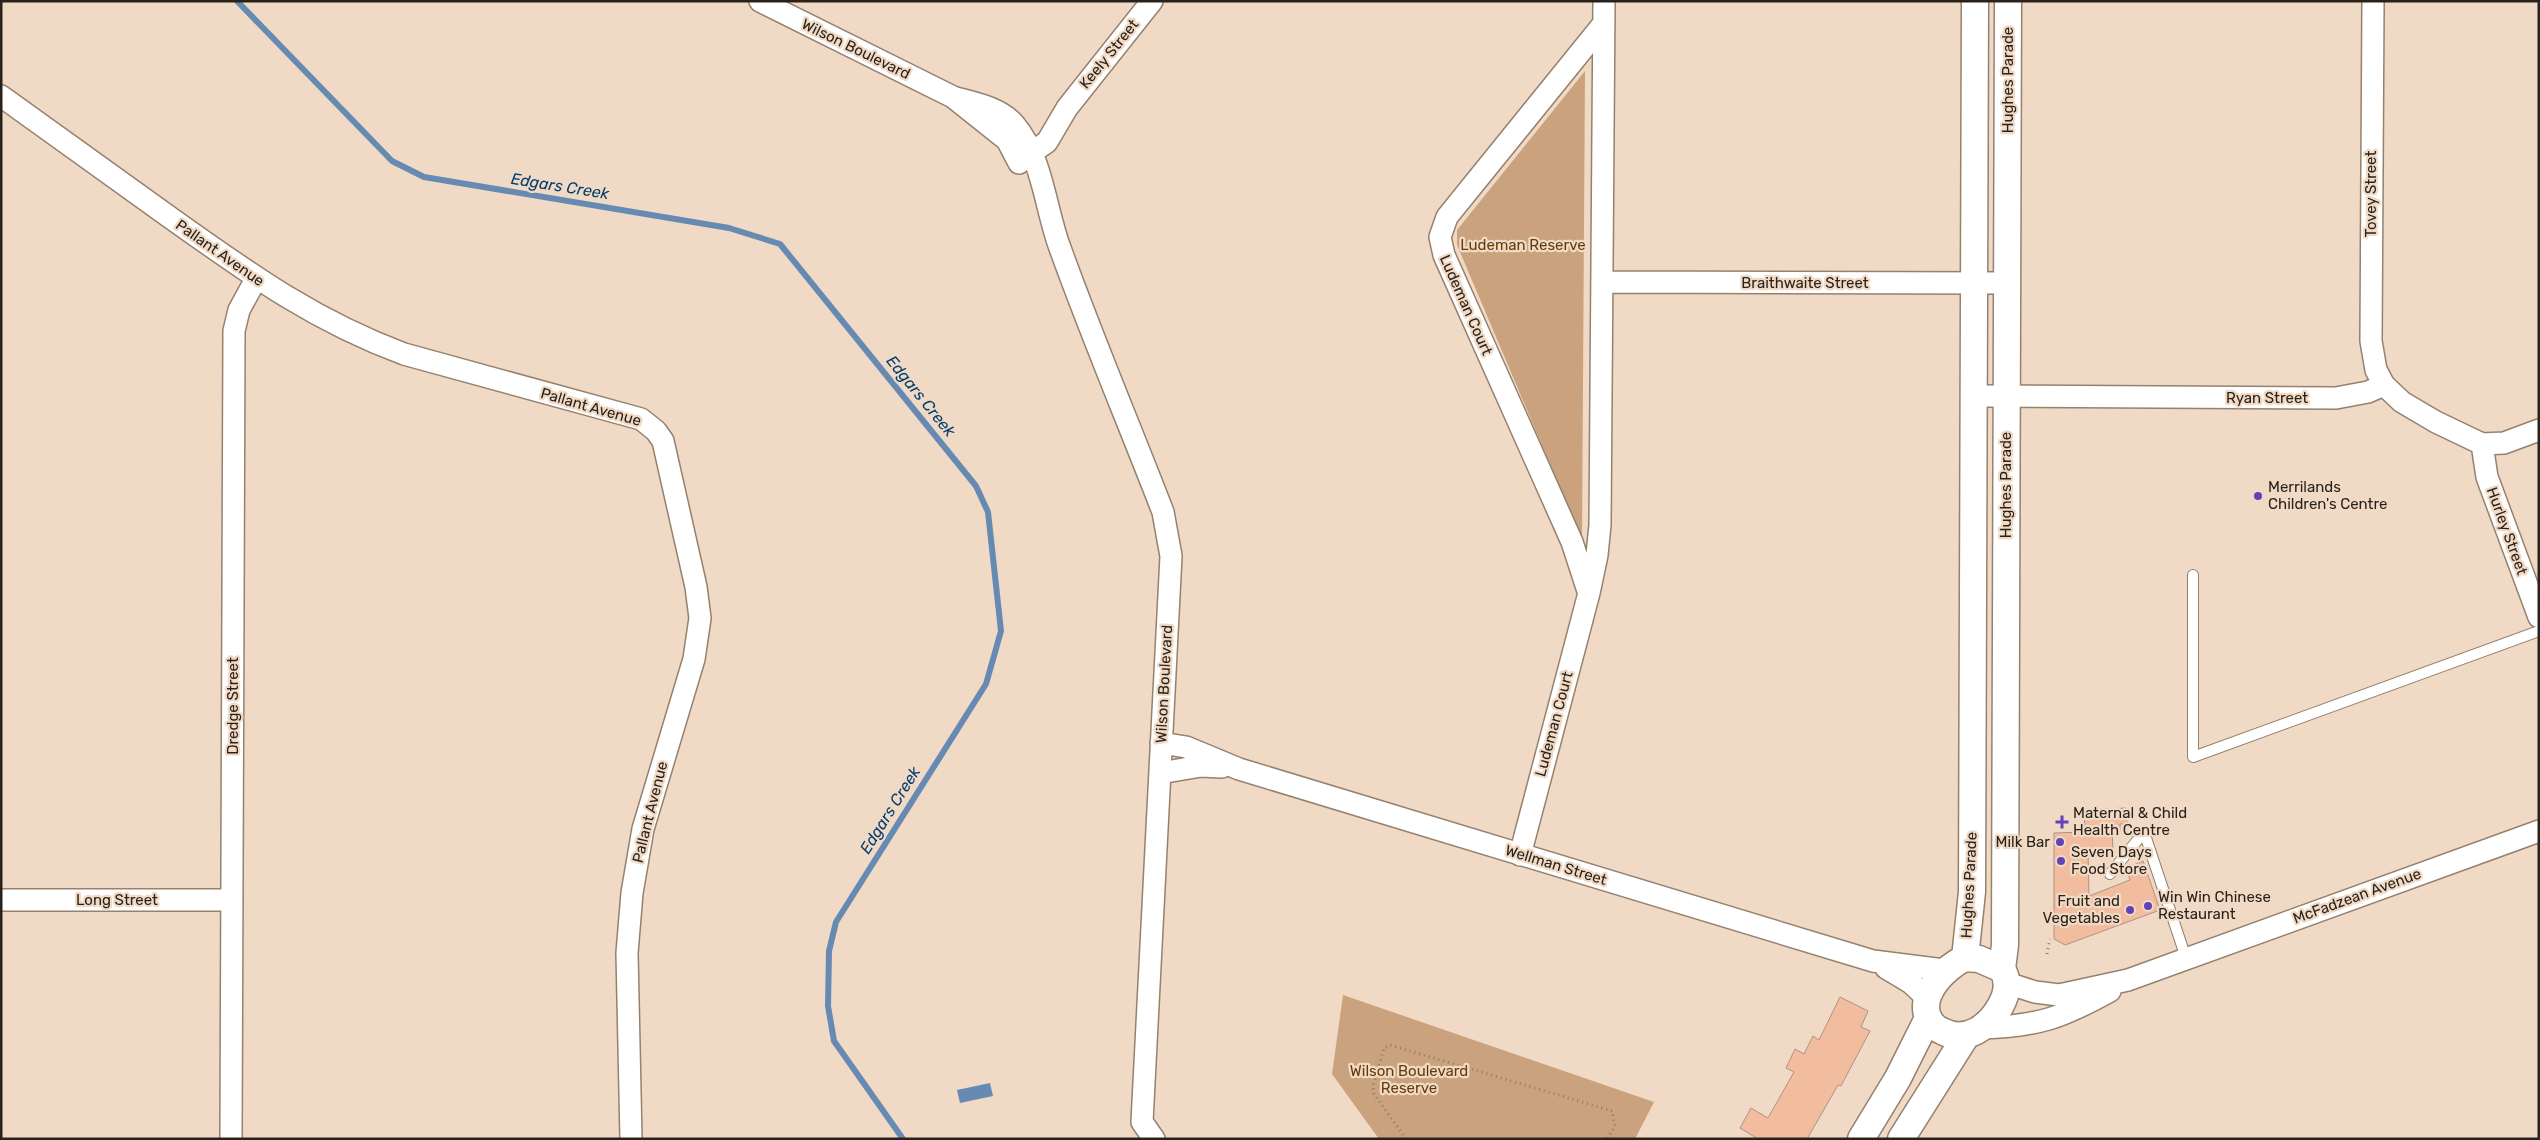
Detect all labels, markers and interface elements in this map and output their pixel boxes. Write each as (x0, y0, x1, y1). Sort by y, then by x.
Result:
street label: Wilson Boulevard (799, 15, 913, 83)
street label: Keely Street (1076, 16, 1142, 92)
street label: Hughes Parade (1999, 27, 2017, 133)
street label: Tovey Street (2362, 151, 2380, 237)
water label: Edgars Creek (510, 169, 611, 203)
street label: Pallant Avenue (172, 216, 268, 290)
park label: Ludeman Reserve (1460, 236, 1586, 254)
street label: Ludeman Court (1436, 252, 1496, 358)
street label: Braithwaite Street (1741, 274, 1869, 292)
water label: Edgars Creek (882, 352, 960, 441)
street label: Pallant Avenue (539, 384, 643, 430)
street label: Ryan Street (2226, 389, 2308, 407)
street label: Hughes Parade (1997, 432, 2015, 538)
place label: Merrilands Children's Centre (2268, 478, 2387, 513)
street label: Hurley Street (2483, 485, 2531, 577)
marker: Merrilands Children's Centre (2252, 490, 2264, 502)
street label: Wilson Boulevard (1152, 624, 1176, 744)
street label: Dredge Street (224, 657, 242, 755)
street label: Ludeman Court (1531, 669, 1577, 779)
street label: Pallant Avenue (629, 759, 671, 865)
water label: Edgars Creek (856, 762, 925, 857)
place label: Maternal & Child Health Centre (2073, 804, 2187, 839)
marker: Maternal & Child Health Centre (2055, 815, 2069, 829)
street label: Hughes Parade (1957, 831, 1981, 939)
place label: Milk Bar (1996, 833, 2050, 851)
marker: Milk Bar (2054, 836, 2066, 848)
street label: Wellman Street (1503, 841, 1609, 889)
place label: Seven Days Food Store (2071, 843, 2152, 878)
marker: Seven Days Food Store (2055, 855, 2067, 867)
street label: McFadzean Avenue (2291, 864, 2423, 928)
place label: Win Win Chinese Restaurant (2158, 888, 2271, 923)
street label: Long Street (76, 891, 158, 909)
place label: Fruit and Vegetables (2042, 892, 2120, 927)
marker: Win Win Chinese Restaurant (2142, 900, 2154, 912)
marker: Fruit and Vegetables (2124, 904, 2136, 916)
park label: Wilson Boulevard Reserve (1350, 1062, 1468, 1097)

